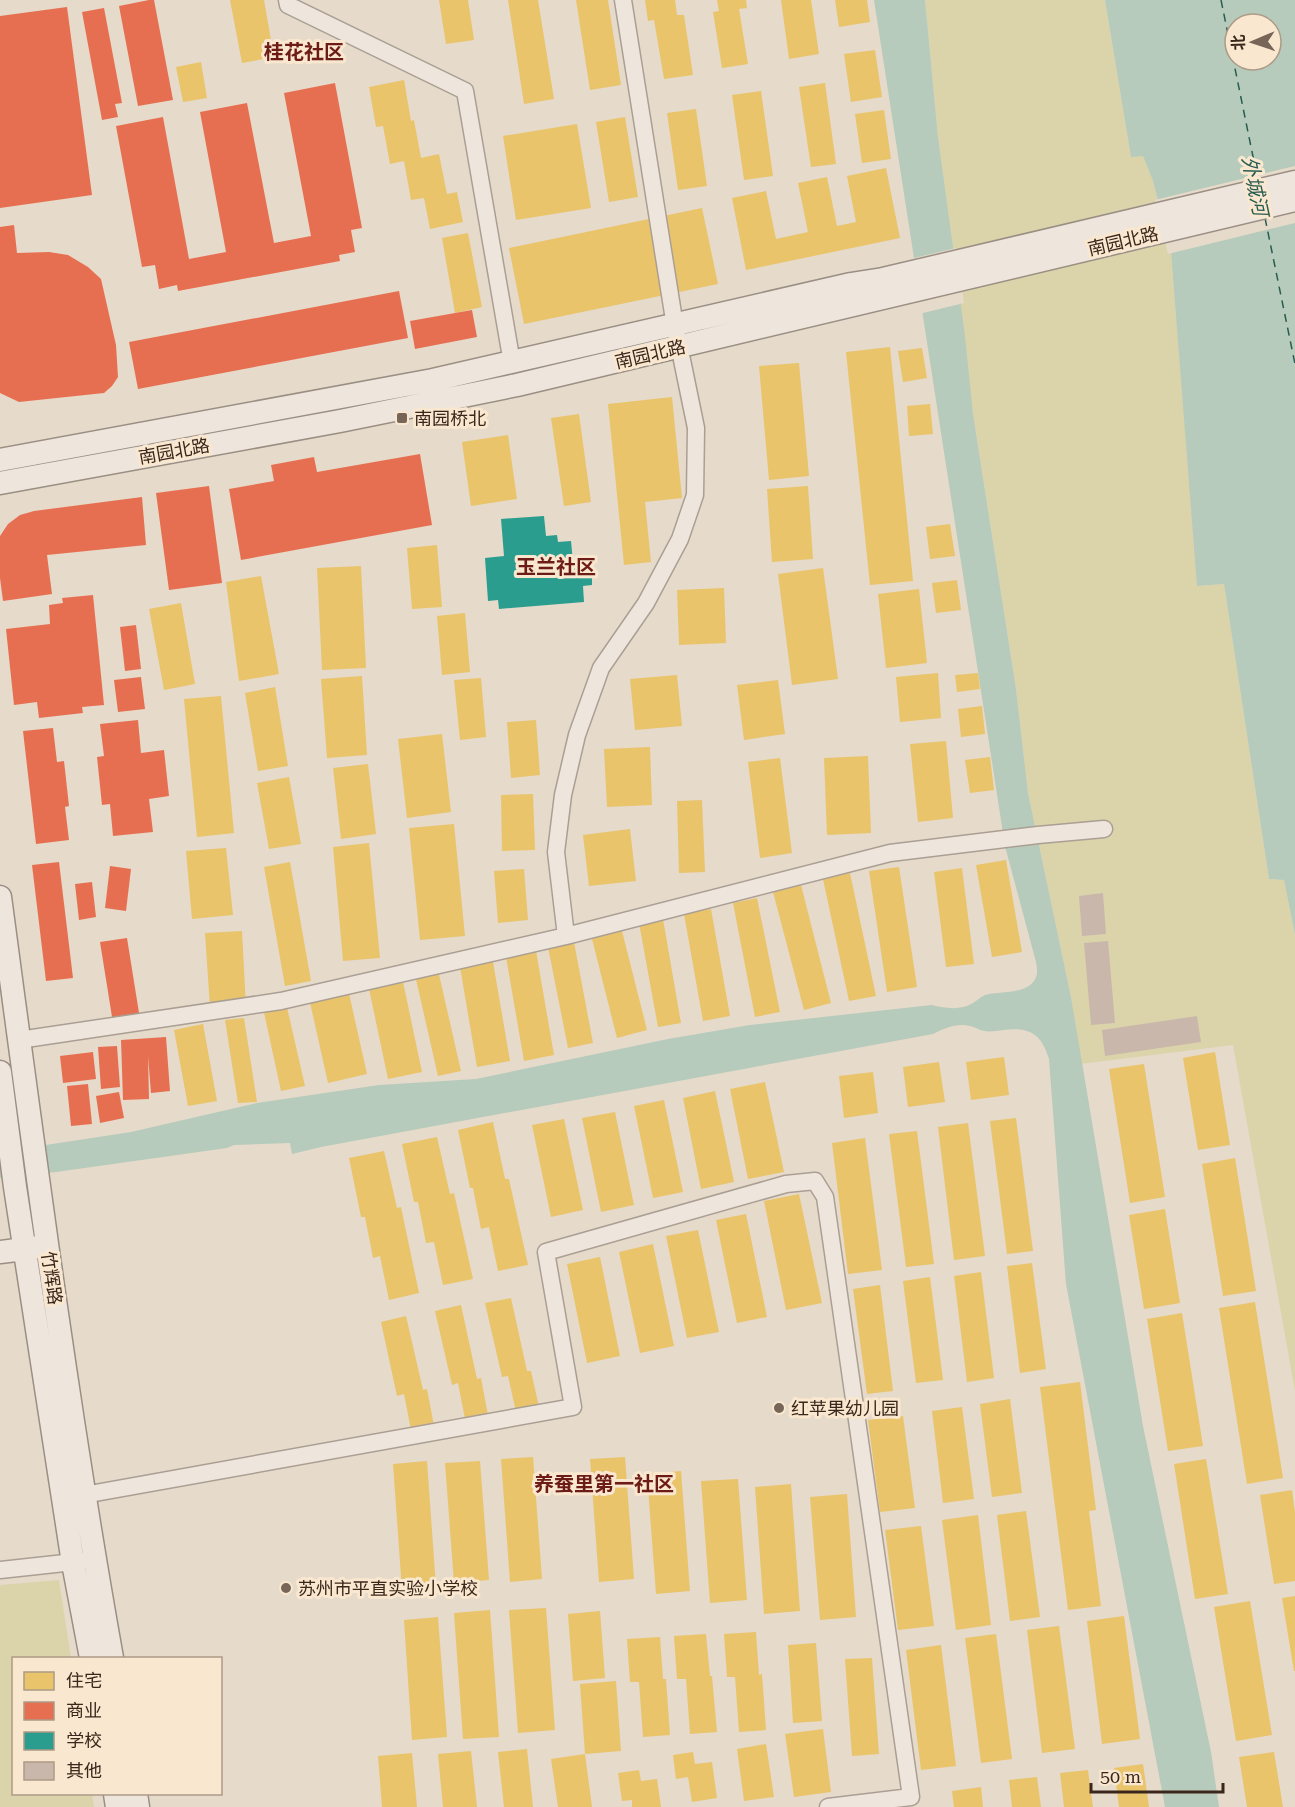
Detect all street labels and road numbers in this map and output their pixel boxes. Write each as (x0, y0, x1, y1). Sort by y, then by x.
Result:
street label: 南园北路 (1086, 223, 1160, 259)
street label: 南园北路 (613, 336, 687, 372)
street label: 南园北路 (137, 434, 211, 468)
street label: 竹辉路 (38, 1250, 66, 1306)

